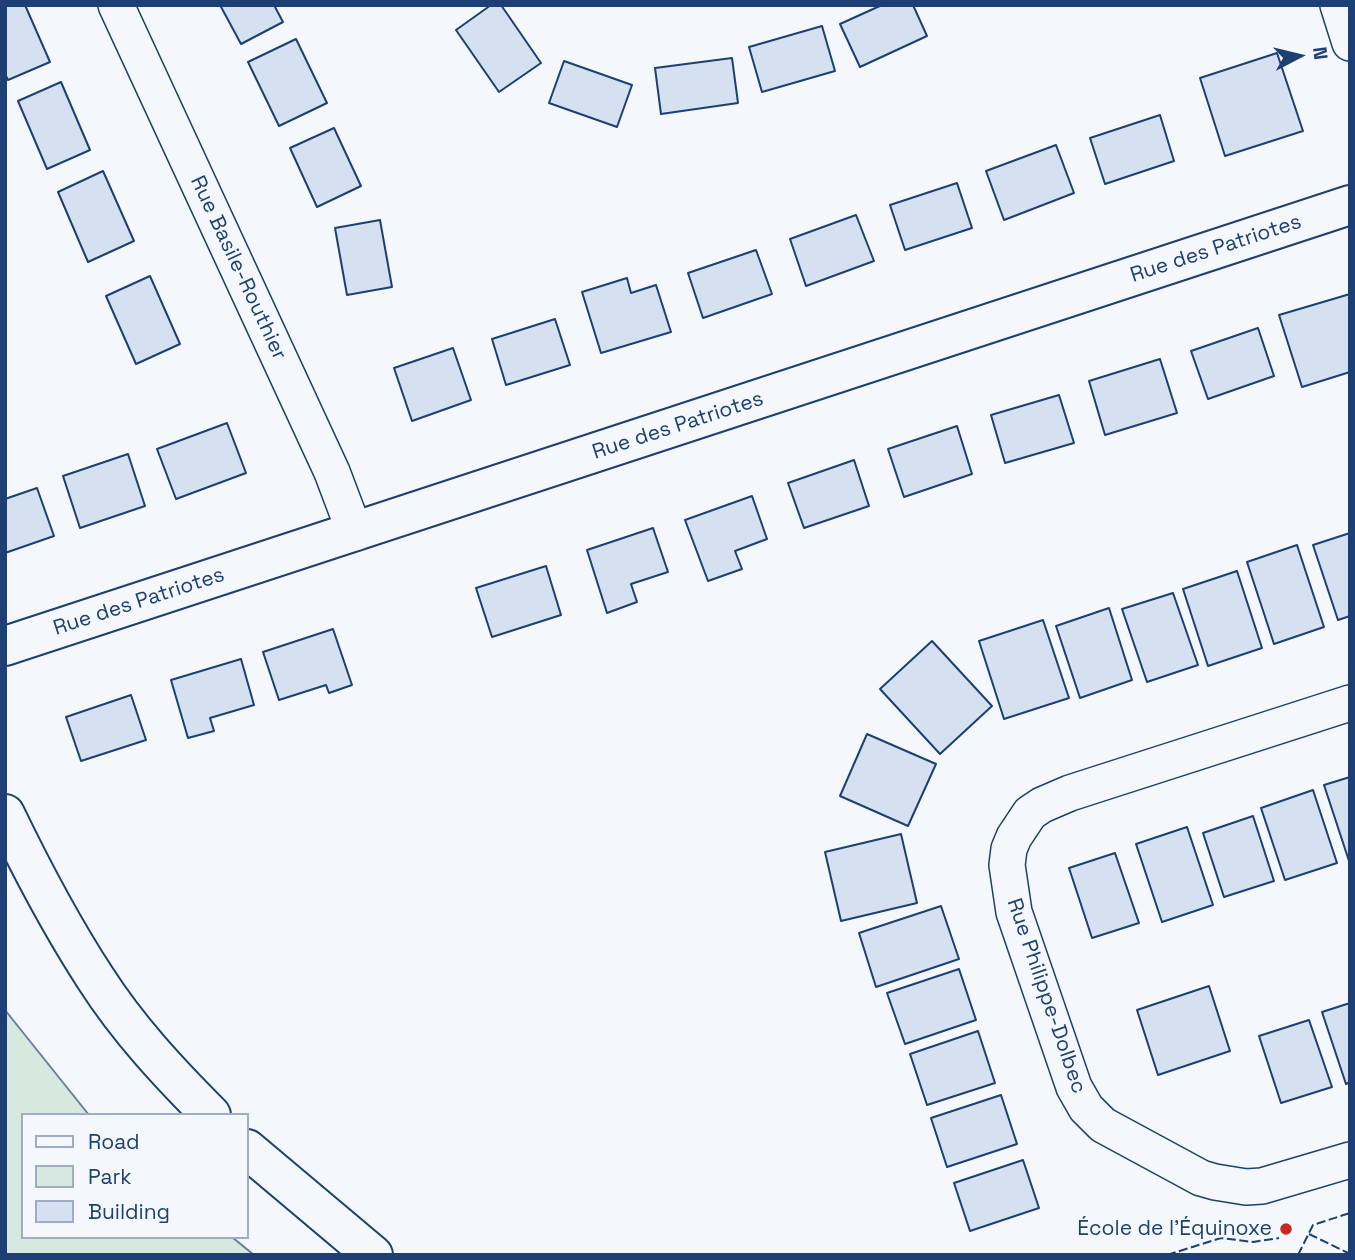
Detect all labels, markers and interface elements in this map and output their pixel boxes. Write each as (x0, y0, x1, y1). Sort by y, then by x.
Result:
north arrow (1264, 21, 1334, 91)
text: N (1307, 46, 1334, 61)
street label: Rue Basile-Routhier (184, 172, 292, 364)
street label: Rue des Patriotes (1127, 209, 1305, 289)
street label: Rue des Patriotes (589, 386, 767, 466)
street label: Rue des Patriotes (50, 562, 228, 642)
street label: Rue Philippe-Dolbec (1001, 895, 1091, 1097)
legend (21, 1113, 248, 1239)
text: Road (88, 1128, 140, 1155)
text: Park (88, 1163, 132, 1190)
text: Building (88, 1198, 170, 1225)
place label: École de l'Équinoxe (1077, 1216, 1272, 1242)
marker: École de l'Équinoxe (1278, 1221, 1294, 1237)

